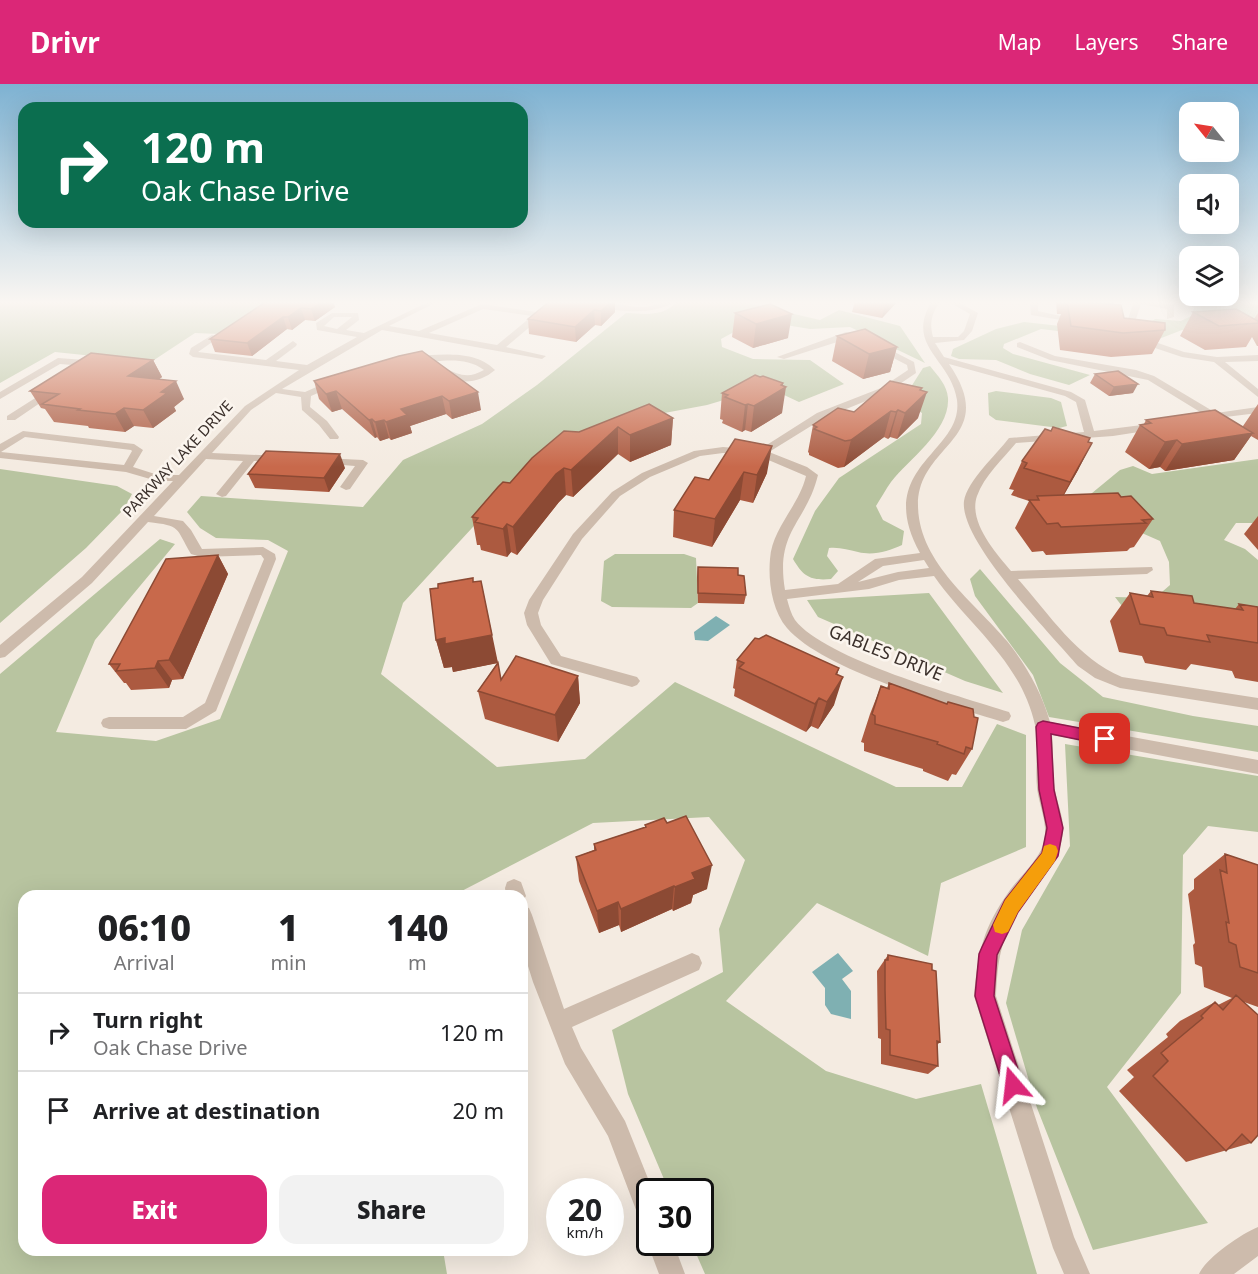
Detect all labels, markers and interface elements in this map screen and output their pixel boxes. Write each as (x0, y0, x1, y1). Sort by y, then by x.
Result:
text: Drivr (30, 23, 100, 61)
text: Map (998, 28, 1042, 56)
text: Layers (1075, 28, 1139, 56)
text: Share (1172, 28, 1228, 56)
north arrow (1179, 102, 1239, 162)
map controls (1179, 102, 1239, 306)
text: 120 m (141, 118, 265, 175)
icon: right (42, 126, 120, 204)
text: Oak Chase Drive (141, 172, 350, 209)
button: sound (1179, 174, 1239, 234)
button: layers (1179, 246, 1239, 306)
street label: PARKWAY LAKE DRIVE (118, 396, 237, 521)
street label: GABLES DRIVE (826, 618, 947, 686)
pin (1079, 713, 1130, 764)
icon: arrive (1088, 722, 1121, 755)
text: 06:10 (97, 903, 191, 952)
text: 1 (278, 903, 299, 952)
text: 140 (386, 903, 449, 952)
text: Arrival (114, 949, 175, 976)
text: min (270, 949, 307, 976)
text: m (408, 949, 427, 976)
text: Turn right (93, 1004, 203, 1034)
icon: right (42, 1016, 75, 1049)
text: 120 m (440, 1017, 504, 1047)
text: Oak Chase Drive (93, 1034, 247, 1061)
position arrow (981, 1053, 1045, 1117)
icon: arrive (42, 1094, 75, 1127)
text: Arrive at destination (93, 1095, 320, 1125)
text: 20 m (453, 1095, 504, 1125)
button: Exit (42, 1175, 267, 1244)
button: Share (279, 1175, 504, 1244)
speed limit sign: 30 (636, 1178, 714, 1256)
text: 20 (568, 1189, 602, 1230)
text: km/h (567, 1222, 603, 1242)

